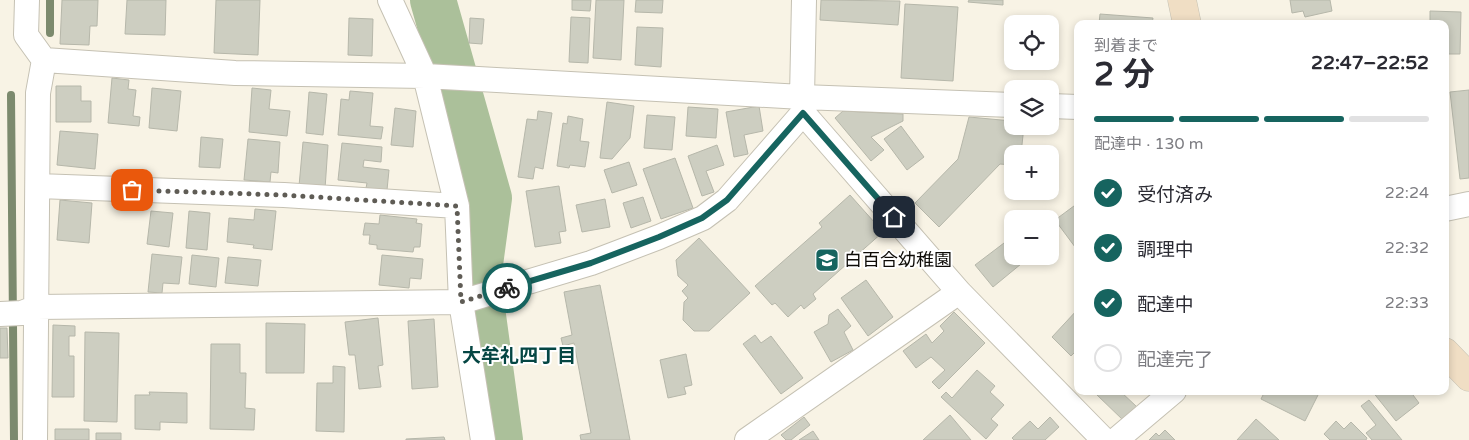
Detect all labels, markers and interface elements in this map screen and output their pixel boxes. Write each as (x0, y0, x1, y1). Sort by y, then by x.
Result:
map controls (1004, 15, 1059, 265)
button: locate (1004, 15, 1059, 70)
text: 到着まで (1094, 36, 1158, 56)
text: 22:47–22:52 (1311, 52, 1429, 74)
text: 2 分 (1094, 56, 1154, 94)
button: layers (1004, 80, 1059, 135)
text: 配達中 · 130 m (1094, 134, 1203, 154)
button: + (1004, 145, 1059, 200)
pin (111, 169, 153, 211)
icon: bag (118, 176, 146, 204)
icon: check (1094, 179, 1122, 207)
text: 22:24 (1385, 183, 1429, 203)
text: 受付済み (1137, 184, 1213, 206)
pin (873, 196, 915, 238)
icon: home (880, 203, 908, 231)
button: − (1004, 210, 1059, 265)
icon: check (1094, 234, 1122, 262)
text: 22:32 (1385, 238, 1429, 258)
text: 調理中 (1137, 239, 1194, 261)
school or university icon: 白百合幼稚園 (814, 247, 840, 273)
place label: 白百合幼稚園 (844, 249, 952, 271)
courier (482, 263, 532, 313)
icon: bike (493, 274, 521, 302)
icon: check (1094, 289, 1122, 317)
text: 22:33 (1385, 293, 1429, 313)
text: 配達中 (1137, 294, 1194, 316)
district label: 大牟礼四丁目 (462, 345, 576, 367)
text: 配達完了 (1137, 349, 1213, 371)

